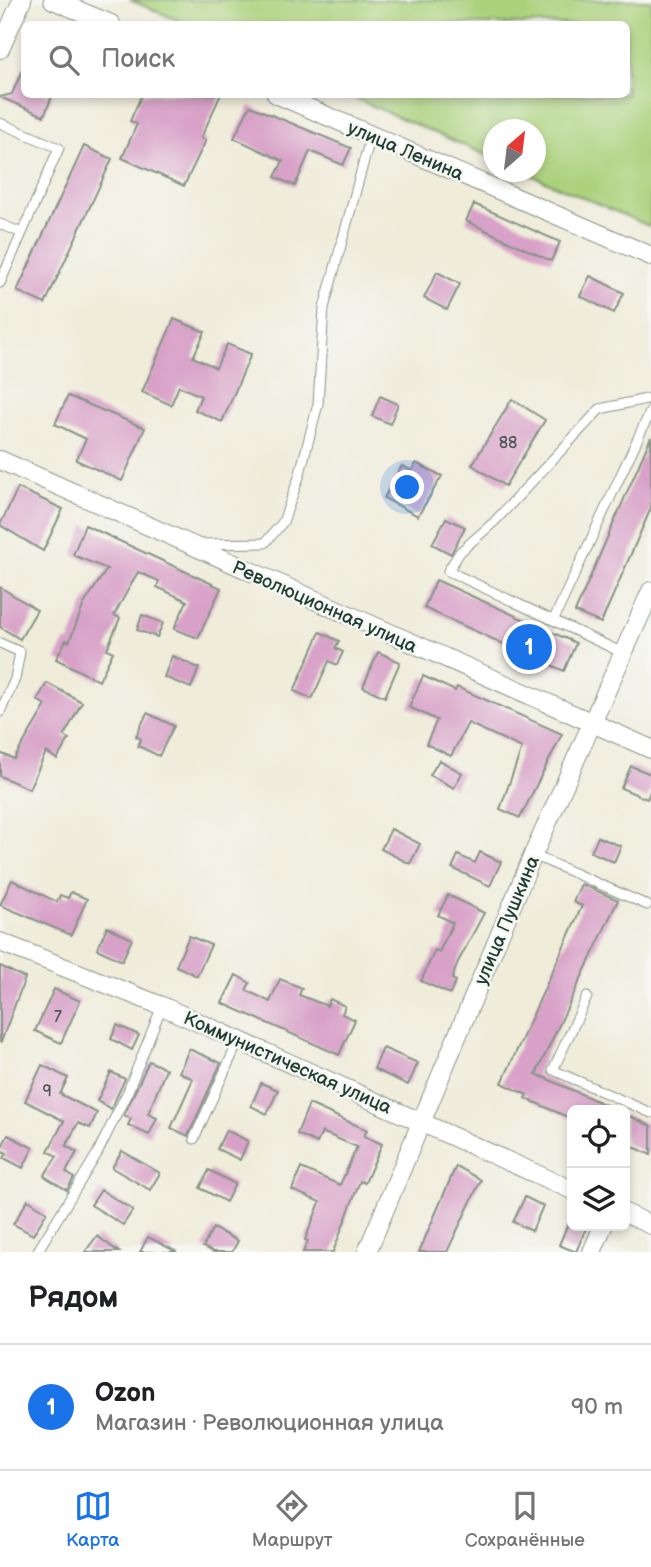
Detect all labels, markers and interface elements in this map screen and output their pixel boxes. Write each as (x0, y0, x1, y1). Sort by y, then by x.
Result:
search box (21, 21, 630, 98)
icon: search (45, 41, 83, 79)
text: Поиск (101, 44, 175, 75)
street label: улица Ленина (344, 117, 467, 186)
north arrow (483, 119, 546, 182)
house number: 88 (499, 434, 517, 453)
your location (390, 470, 424, 504)
street label: Революционная улица (228, 556, 420, 659)
pin: 1 (506, 621, 552, 673)
street label: улица Пушкина (470, 853, 545, 989)
street label: Коммунистическая улица (180, 1007, 395, 1120)
house number: 7 (54, 1008, 62, 1027)
house number: 9 (42, 1082, 52, 1101)
map controls (567, 1105, 630, 1231)
button: locate (567, 1105, 630, 1168)
button: layers (567, 1168, 630, 1231)
text: Рядом (28, 1280, 118, 1316)
text: Ozon (95, 1378, 156, 1409)
text: 1 (46, 1393, 56, 1421)
text: 90 m (571, 1393, 623, 1421)
text: Магазин · Революционная улица (95, 1409, 444, 1437)
tab: Карта (66, 1487, 120, 1552)
tab: Маршрут (252, 1487, 333, 1552)
tab: Сохранённые (465, 1487, 585, 1552)

